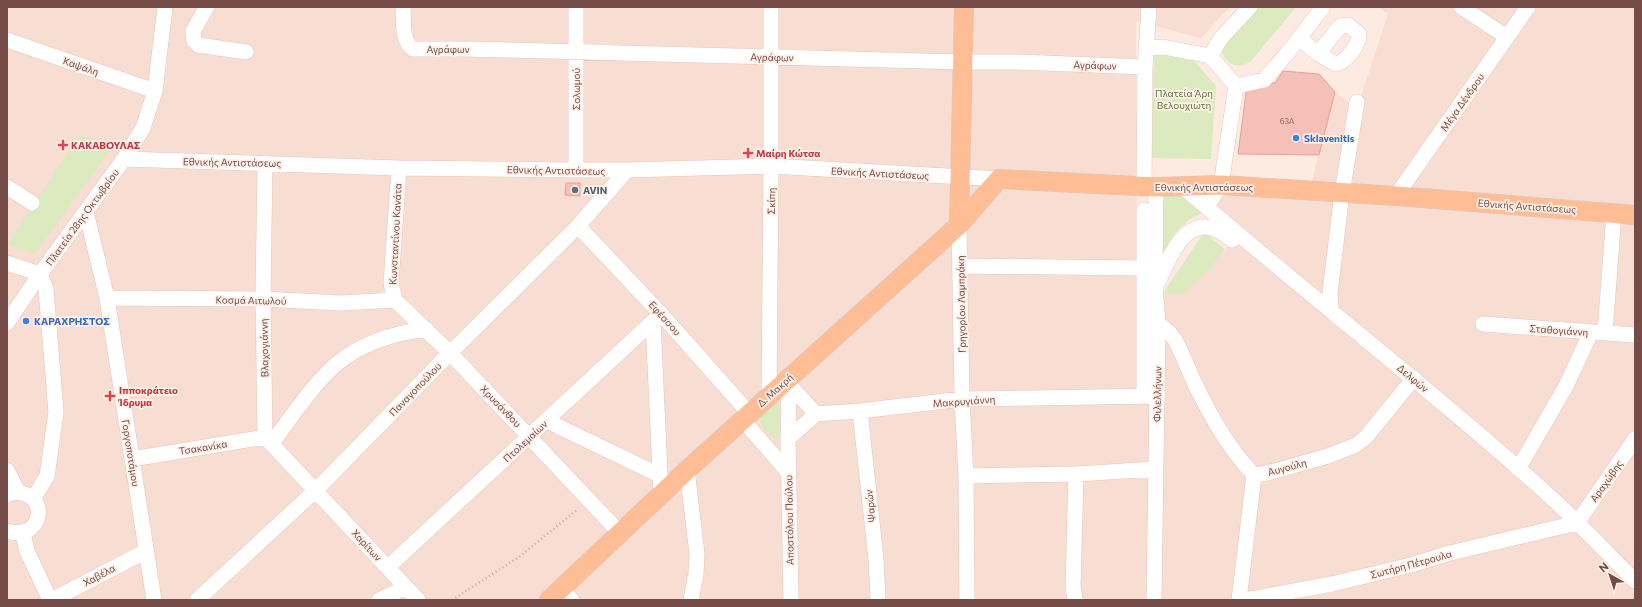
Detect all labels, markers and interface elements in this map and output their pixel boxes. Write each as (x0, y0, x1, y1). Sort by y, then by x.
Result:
street label: Αγράφων (426, 43, 470, 55)
street label: Αγράφων (750, 51, 794, 63)
street label: Καψάλη (62, 54, 100, 78)
street label: Αγράφων (1073, 58, 1117, 72)
street label: Σολωμού (570, 67, 582, 110)
street label: Μέγα Δένδρου (1438, 70, 1487, 133)
park label: Πλατεία Άρη Βελουχιώτη (1155, 87, 1213, 111)
house number: 63Α (1280, 116, 1295, 126)
place label: Sklavenitis (1304, 132, 1355, 144)
marker: Sklavenitis (1291, 133, 1301, 143)
place label: ΚΑΚΑΒΟΥΛΑΣ (71, 139, 141, 151)
marker: ΚΑΚΑΒΟΥΛΑΣ (58, 140, 68, 150)
place label: Μαίρη Κώτσα (756, 147, 820, 159)
marker: Μαίρη Κώτσα (743, 148, 753, 158)
street label: Εθνικής Αντιστάσεως (183, 155, 281, 169)
street label: Εθνικής Αντιστάσεως (507, 163, 605, 177)
street label: Εθνικής Αντιστάσεως (831, 164, 930, 182)
street label: Πλατεία 28ης Οκτωβρίου (43, 166, 121, 268)
street label: Εθνικής Αντιστάσεως (1155, 181, 1253, 193)
street label: Κωνσταντίνου Κανάτα (386, 183, 404, 285)
place label: AVIN (583, 184, 607, 196)
marker: AVIN (570, 185, 580, 195)
street label: Σκίπη (765, 188, 777, 214)
street label: Εθνικής Αντιστάσεως (1477, 197, 1577, 215)
street label: Γρηγορίου Λαμπράκη (954, 255, 968, 353)
street label: Κοσμά Αιτωλού (215, 293, 287, 307)
street label: Εφέσσου (646, 298, 684, 338)
place label: ΚΑΡΑΧΡΗΣΤΟΣ (34, 315, 110, 327)
marker: ΚΑΡΑΧΡΗΣΤΟΣ (21, 316, 31, 326)
street label: Βλαχογιάννη (257, 319, 271, 377)
street label: Σταθογιάννη (1529, 322, 1589, 338)
street label: Παναγοπούλου (386, 359, 444, 418)
street label: Δελφών (1395, 361, 1431, 395)
street label: Φιλελλήνων (1151, 366, 1163, 422)
street label: Δ. Μακρή (755, 371, 795, 409)
street label: Χρυσάνθου (478, 383, 524, 430)
place label: Ιπποκράτειο Ίδρυμα (117, 384, 178, 408)
marker: Ιπποκράτειο Ίδρυμα (104, 390, 116, 402)
street label: Μακρυγιάννη (932, 393, 996, 409)
street label: Πτολεμαίων (501, 418, 549, 464)
street label: Γοργοποτάμου (120, 419, 142, 488)
street label: Τσακανίκα (178, 437, 228, 457)
street label: Αυγούλη (1266, 456, 1308, 478)
street label: Αραχώβης (1587, 458, 1625, 504)
street label: Αποστόλου Παύλου (782, 474, 796, 565)
street label: Ψαρών (862, 489, 878, 523)
street label: Χαρίτων (349, 527, 385, 563)
street label: Σωτήρη Πέτρουλα (1369, 547, 1453, 581)
north arrow (1590, 555, 1630, 595)
text: N (1596, 559, 1611, 574)
street label: Χαβέλα (81, 562, 117, 588)

